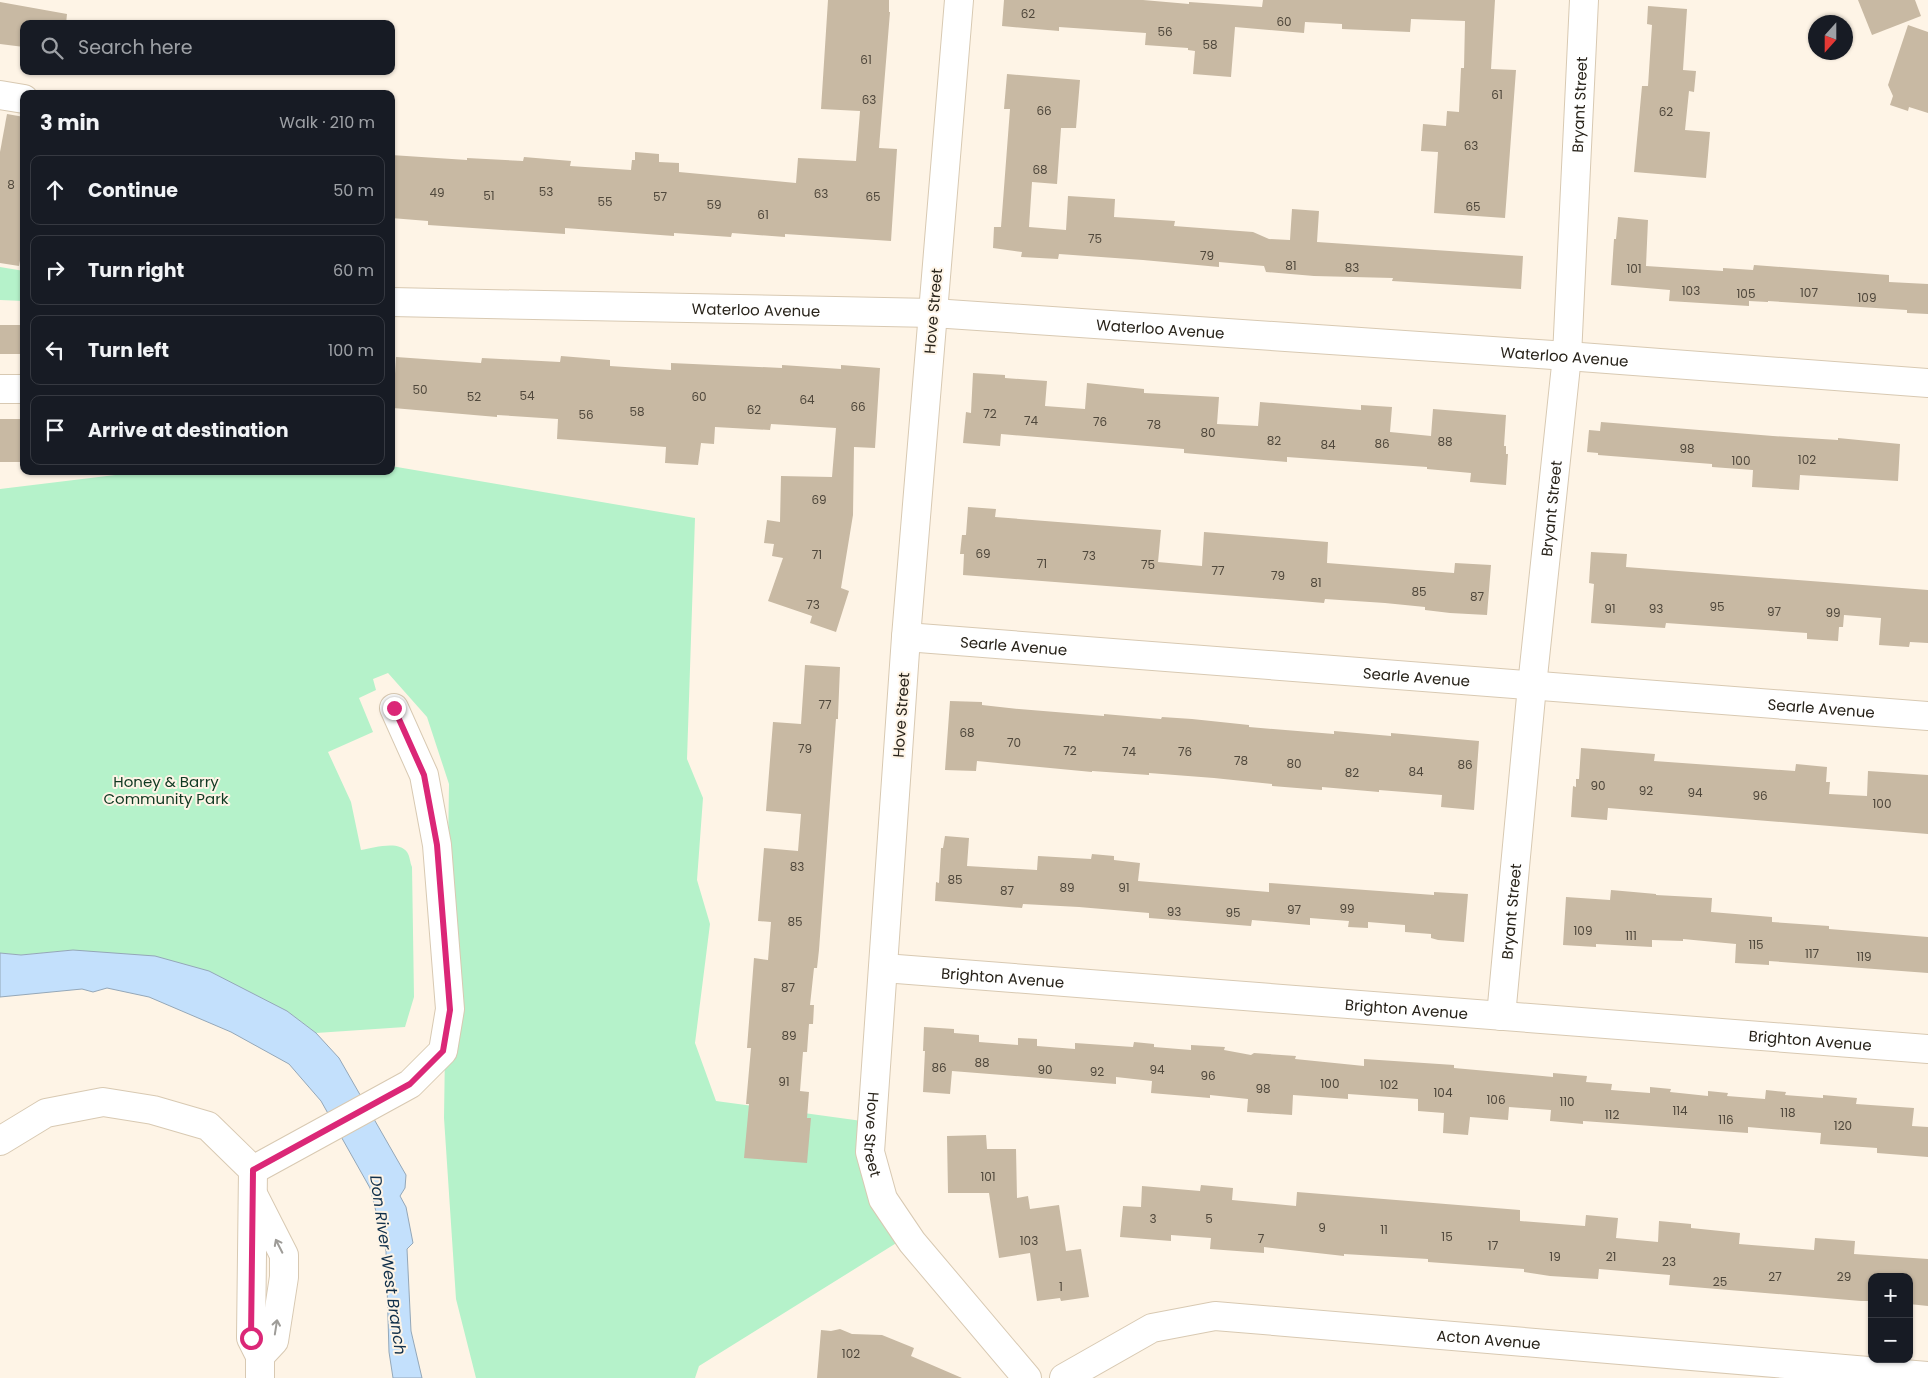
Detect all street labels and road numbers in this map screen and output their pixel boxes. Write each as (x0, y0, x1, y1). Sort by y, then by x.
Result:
street label: Bryant Street (1566, 56, 1592, 153)
street label: Hove Street (919, 267, 947, 355)
street label: Waterloo Avenue (691, 298, 820, 321)
street label: Waterloo Avenue (1096, 314, 1225, 343)
street label: Waterloo Avenue (1500, 341, 1629, 371)
street label: Bryant Street (1535, 459, 1566, 558)
street label: Searle Avenue (959, 631, 1068, 660)
street label: Searle Avenue (1362, 662, 1471, 691)
street label: Hove Street (888, 672, 914, 758)
street label: Searle Avenue (1767, 693, 1876, 722)
street label: Bryant Street (1496, 862, 1526, 960)
street label: Brighton Avenue (940, 962, 1065, 992)
street label: Brighton Avenue (1344, 993, 1469, 1024)
street label: Brighton Avenue (1748, 1025, 1873, 1055)
street label: Hove Street (859, 1091, 887, 1179)
street label: Acton Avenue (1436, 1324, 1542, 1354)

